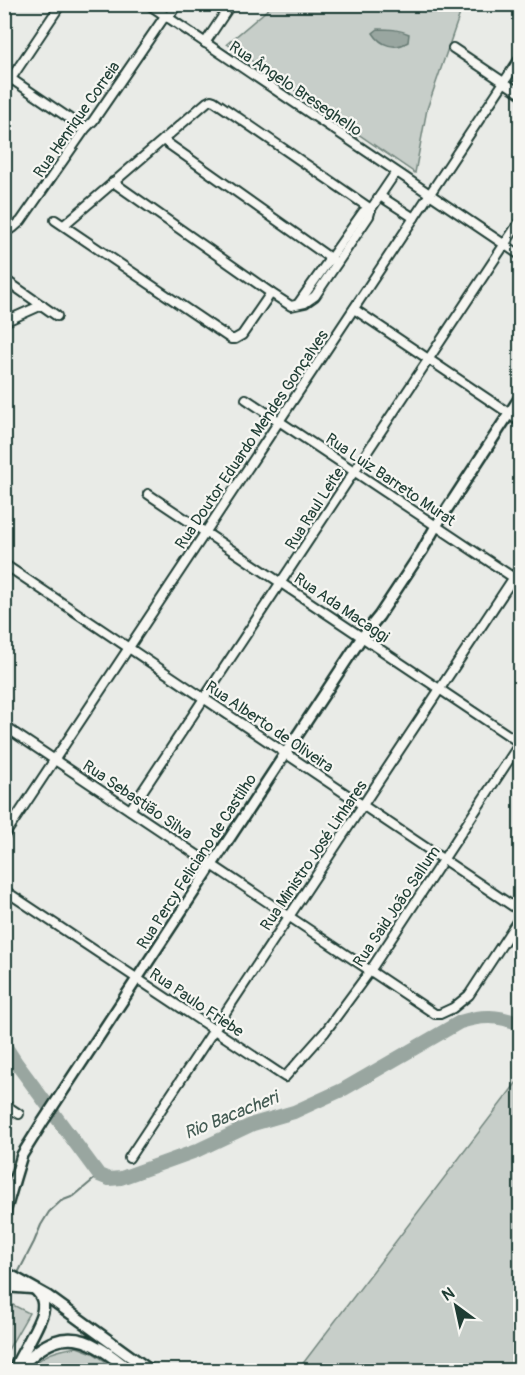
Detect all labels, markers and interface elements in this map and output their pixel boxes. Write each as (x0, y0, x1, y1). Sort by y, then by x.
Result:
street label: Rua Ângelo Breseghello (225, 37, 366, 141)
street label: Rua Henrique Correia (29, 58, 124, 182)
street label: Rua Doutor Eduardo Mendes Gonçalves (171, 326, 333, 553)
street label: Rua Luiz Barreto Murat (322, 429, 460, 531)
street label: Rua Raul Leite (281, 464, 349, 553)
street label: Rua Ada Macaggi (290, 569, 393, 647)
street label: Rua Alberto de Oliveira (202, 677, 337, 777)
street label: Rua Sebastião Silva (79, 756, 196, 844)
street label: Rua Percy Feliciano de Castilho (133, 770, 261, 953)
street label: Rua Ministro José Linhares (256, 777, 372, 934)
street label: Rua Said João Sallum (349, 842, 445, 971)
street label: Rua Paulo Friebe (146, 964, 247, 1042)
water label: Rio Bacacheri (181, 1085, 284, 1145)
north arrow (426, 1276, 486, 1336)
text: N (438, 1283, 459, 1306)

